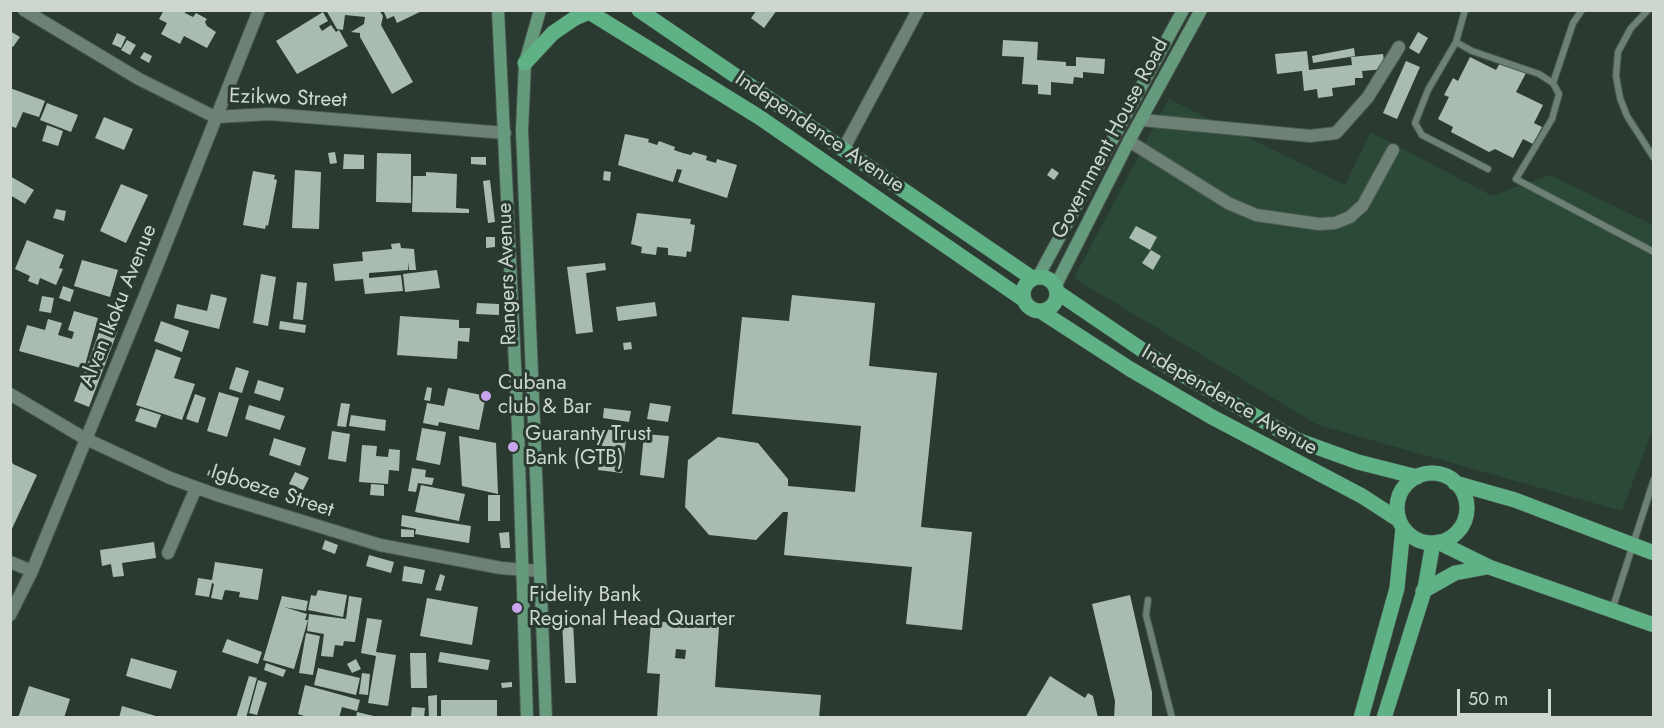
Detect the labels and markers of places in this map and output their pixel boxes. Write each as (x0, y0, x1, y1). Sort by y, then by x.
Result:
place label: Cubana club & Bar (498, 371, 592, 421)
marker: Cubana club & Bar (479, 389, 493, 403)
place label: Guaranty Trust Bank (GTB) (525, 422, 651, 472)
marker: Guaranty Trust Bank (GTB) (506, 440, 520, 454)
place label: Fidelity Bank Regional Head Quarter (529, 583, 735, 633)
marker: Fidelity Bank Regional Head Quarter (510, 601, 524, 615)

